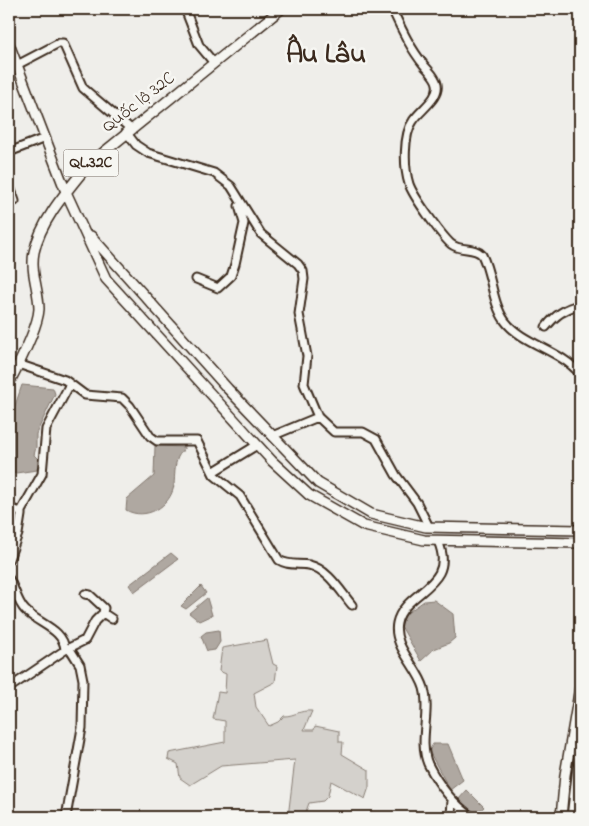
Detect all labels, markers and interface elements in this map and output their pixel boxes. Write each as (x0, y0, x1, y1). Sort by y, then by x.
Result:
district label: Âu Lâu (286, 34, 366, 76)
street label: Quốc lộ 32C (97, 66, 181, 140)
road number: QL.32C (64, 150, 118, 177)

